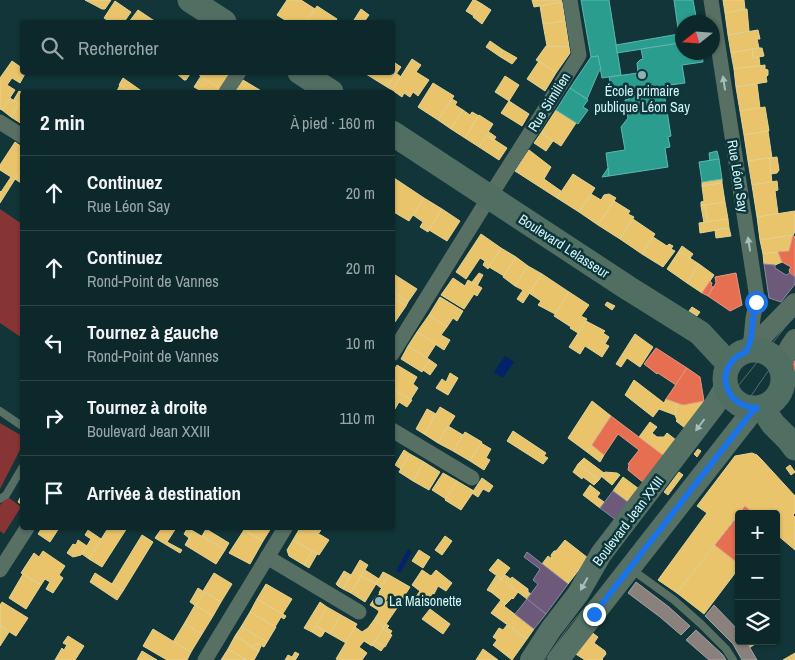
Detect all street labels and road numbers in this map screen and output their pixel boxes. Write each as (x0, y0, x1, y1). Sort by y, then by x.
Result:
street label: Rue Similien (524, 69, 574, 135)
street label: Rue Léon Say (723, 139, 753, 214)
street label: Boulevard Lelasseur (515, 210, 613, 282)
street label: Boulevard Jean XXIII (588, 473, 668, 569)

